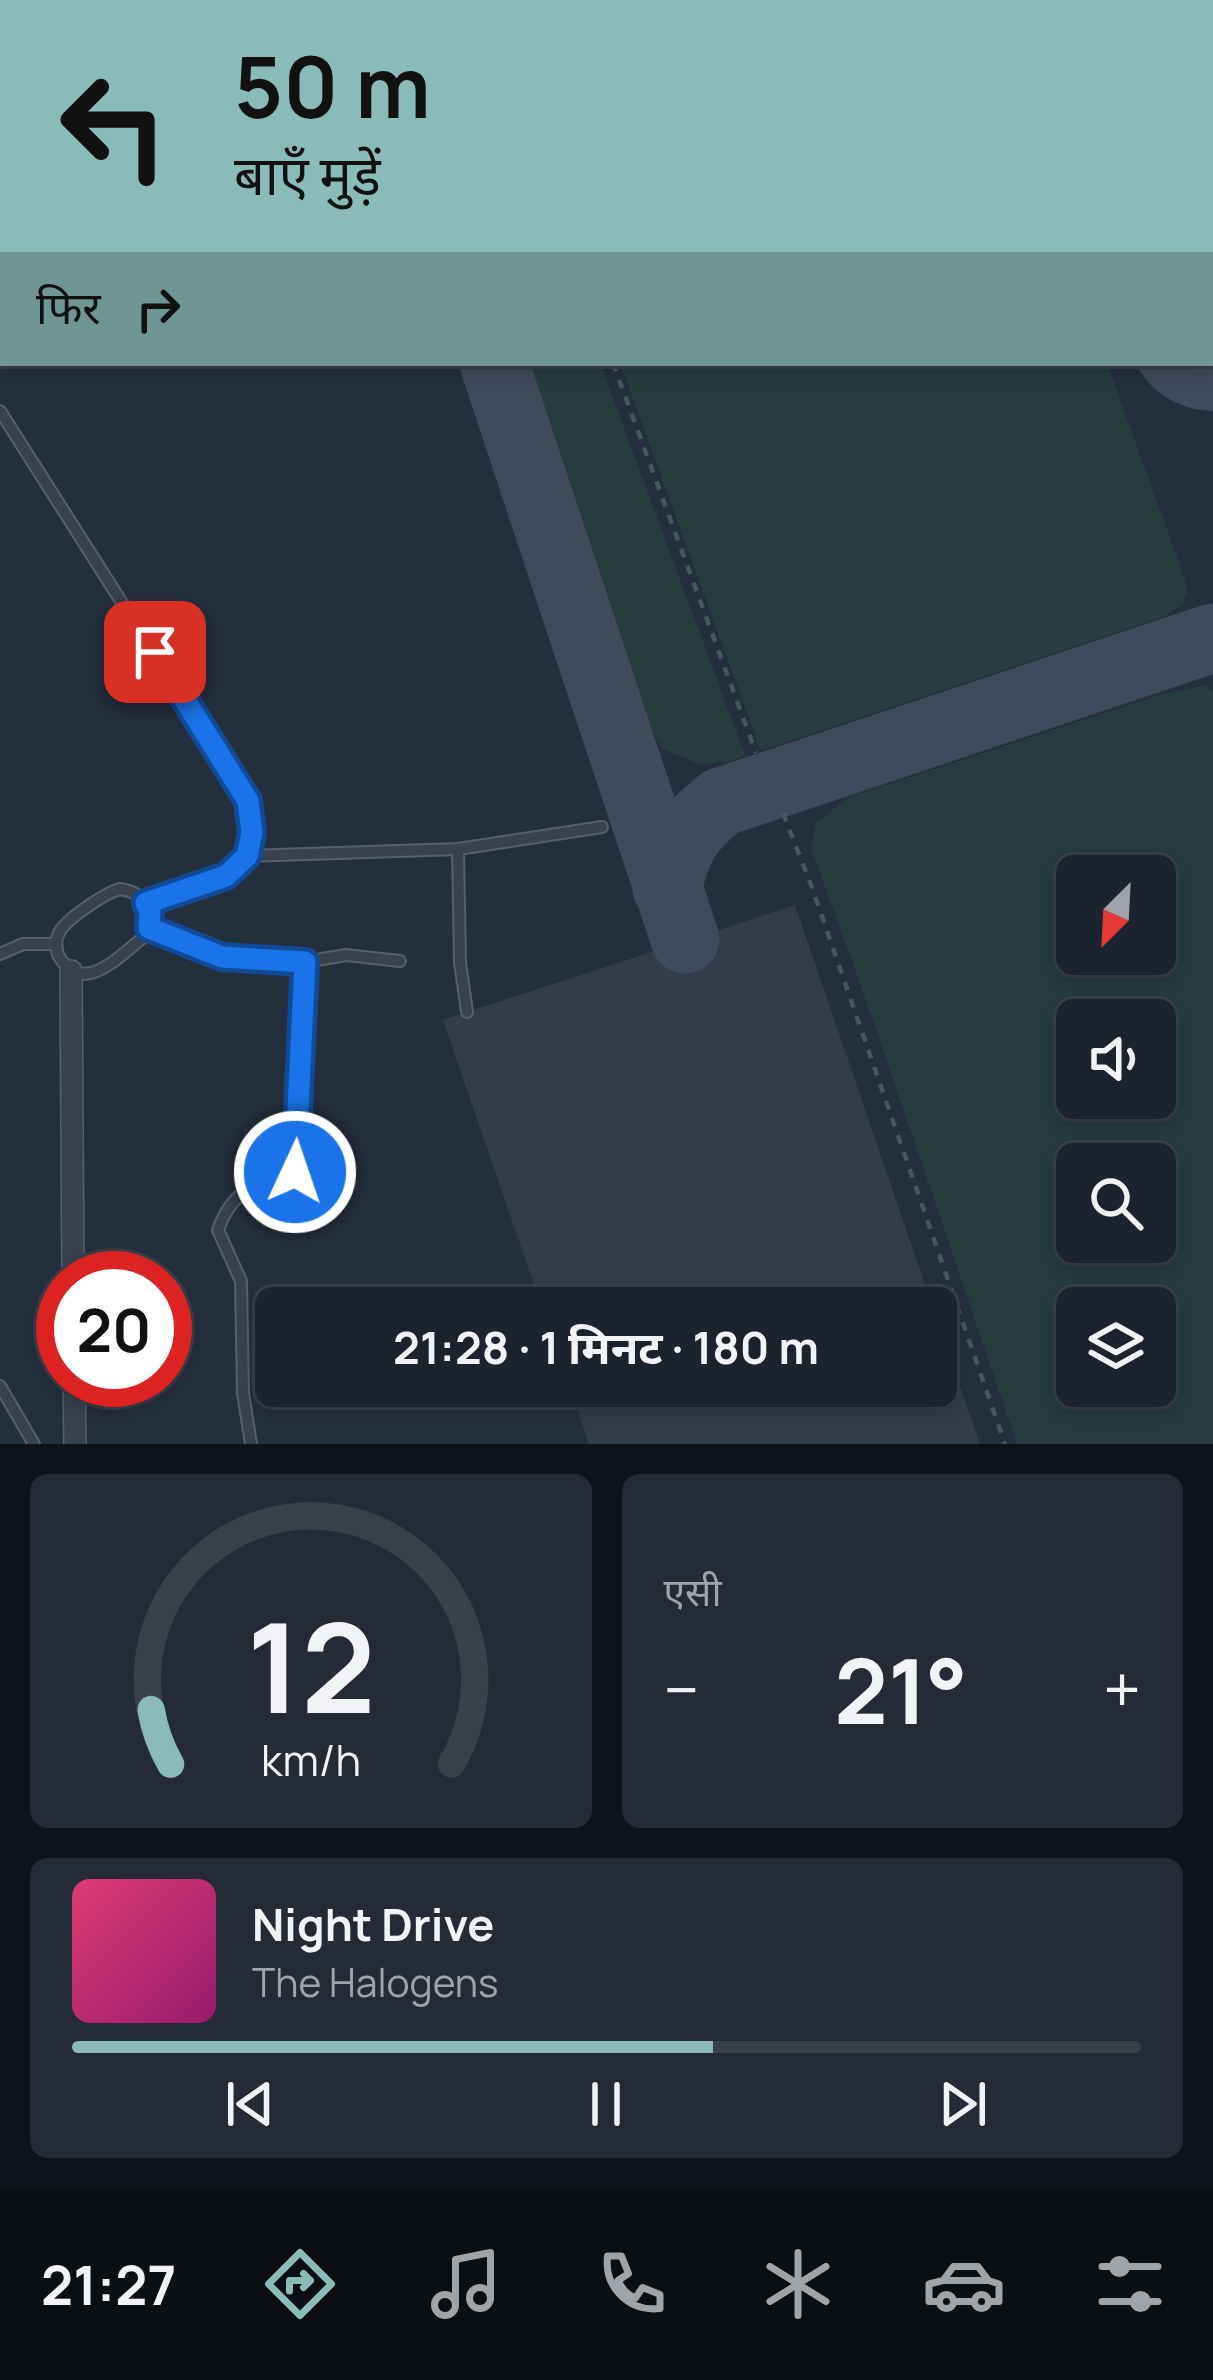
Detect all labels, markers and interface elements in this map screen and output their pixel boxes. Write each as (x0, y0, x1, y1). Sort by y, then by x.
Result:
text: 50 m (234, 28, 431, 143)
icon: left (36, 48, 192, 204)
text: बाएँ मुड़ें (234, 137, 381, 211)
text: फिर (36, 276, 101, 338)
icon: right (125, 276, 191, 342)
pin (104, 601, 206, 703)
icon: arrive (122, 619, 188, 685)
north arrow (1056, 855, 1176, 975)
map controls (1056, 855, 1176, 1407)
button: sound (1056, 999, 1176, 1119)
position arrow (232, 1109, 358, 1235)
button: search (1056, 1143, 1176, 1263)
speed limit sign: 20 (36, 1251, 192, 1407)
button: layers (1056, 1287, 1176, 1407)
text: 21:28 · 1 मिनट · 180 m (393, 1316, 819, 1378)
text: एसी (664, 1564, 722, 1618)
text: 12 (246, 1580, 375, 1750)
text: 21° (834, 1628, 968, 1751)
text: − (664, 1644, 699, 1734)
text: + (1103, 1644, 1141, 1734)
text: km/h (261, 1730, 361, 1789)
text: Night Drive (252, 1893, 494, 1955)
text: The Halogens (252, 1955, 499, 2009)
icon: previous (217, 2071, 283, 2137)
icon: pause (573, 2071, 639, 2137)
icon: next (930, 2071, 996, 2137)
icon: directions (258, 2242, 342, 2326)
icon: music (424, 2242, 508, 2326)
icon: phone (590, 2242, 674, 2326)
icon: climate (756, 2242, 840, 2326)
icon: car (922, 2242, 1006, 2326)
icon: filters (1088, 2242, 1172, 2326)
text: 21:27 (41, 2247, 176, 2321)

